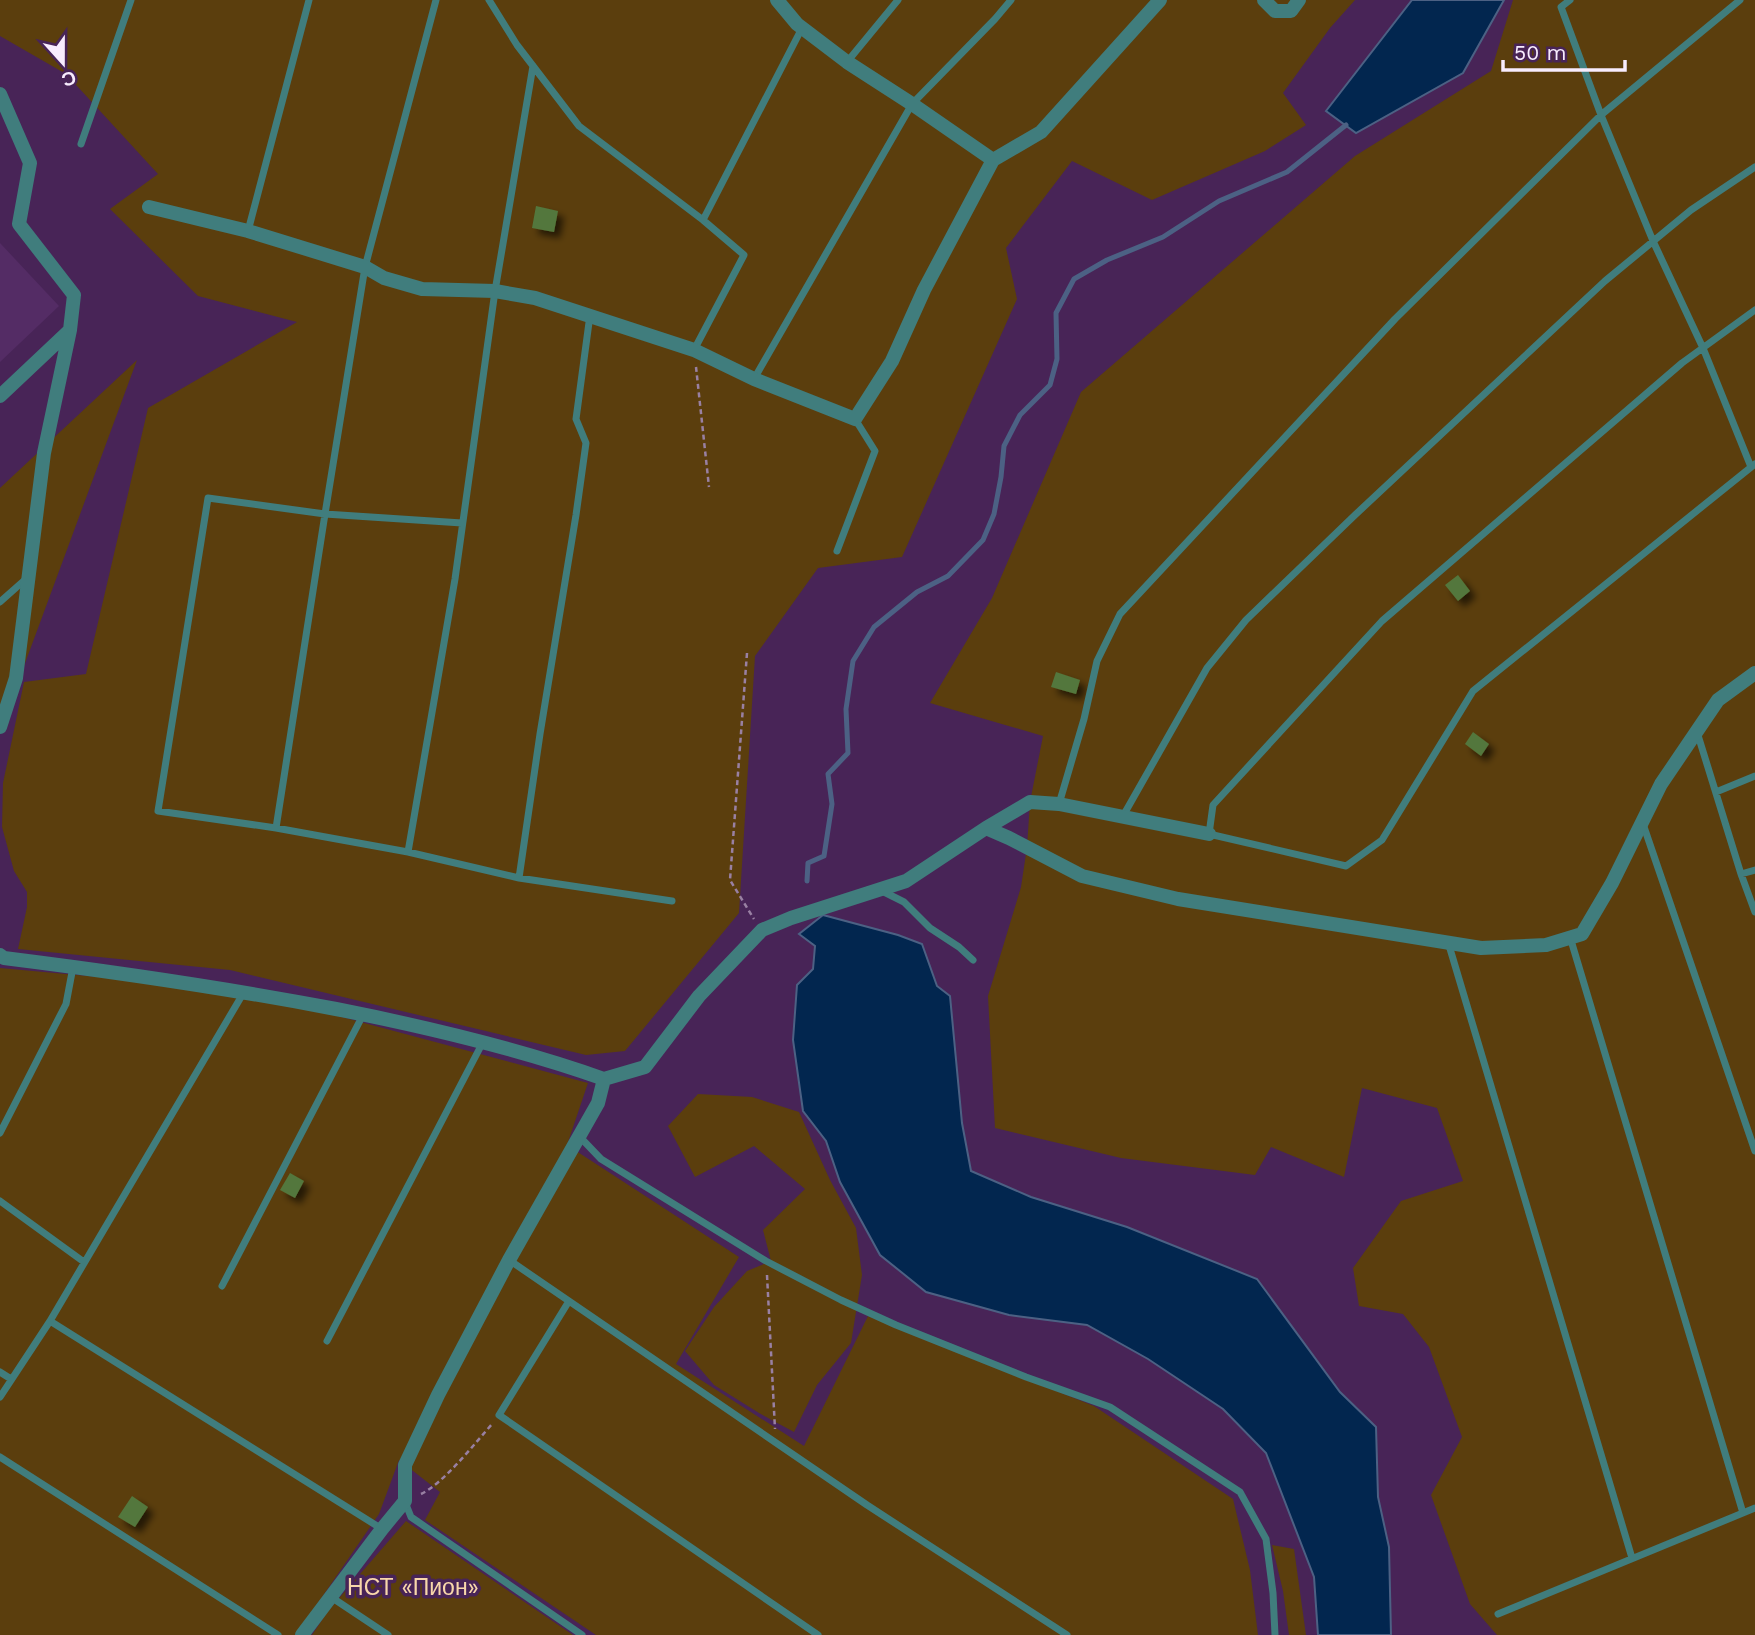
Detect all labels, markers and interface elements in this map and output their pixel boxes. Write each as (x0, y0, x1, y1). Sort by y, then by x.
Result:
north arrow (28, 28, 98, 98)
scale bar (1503, 28, 1626, 72)
text: 50 m (1514, 40, 1566, 65)
text: С (58, 65, 79, 92)
park label: НСТ «Пион» (347, 1574, 479, 1601)

